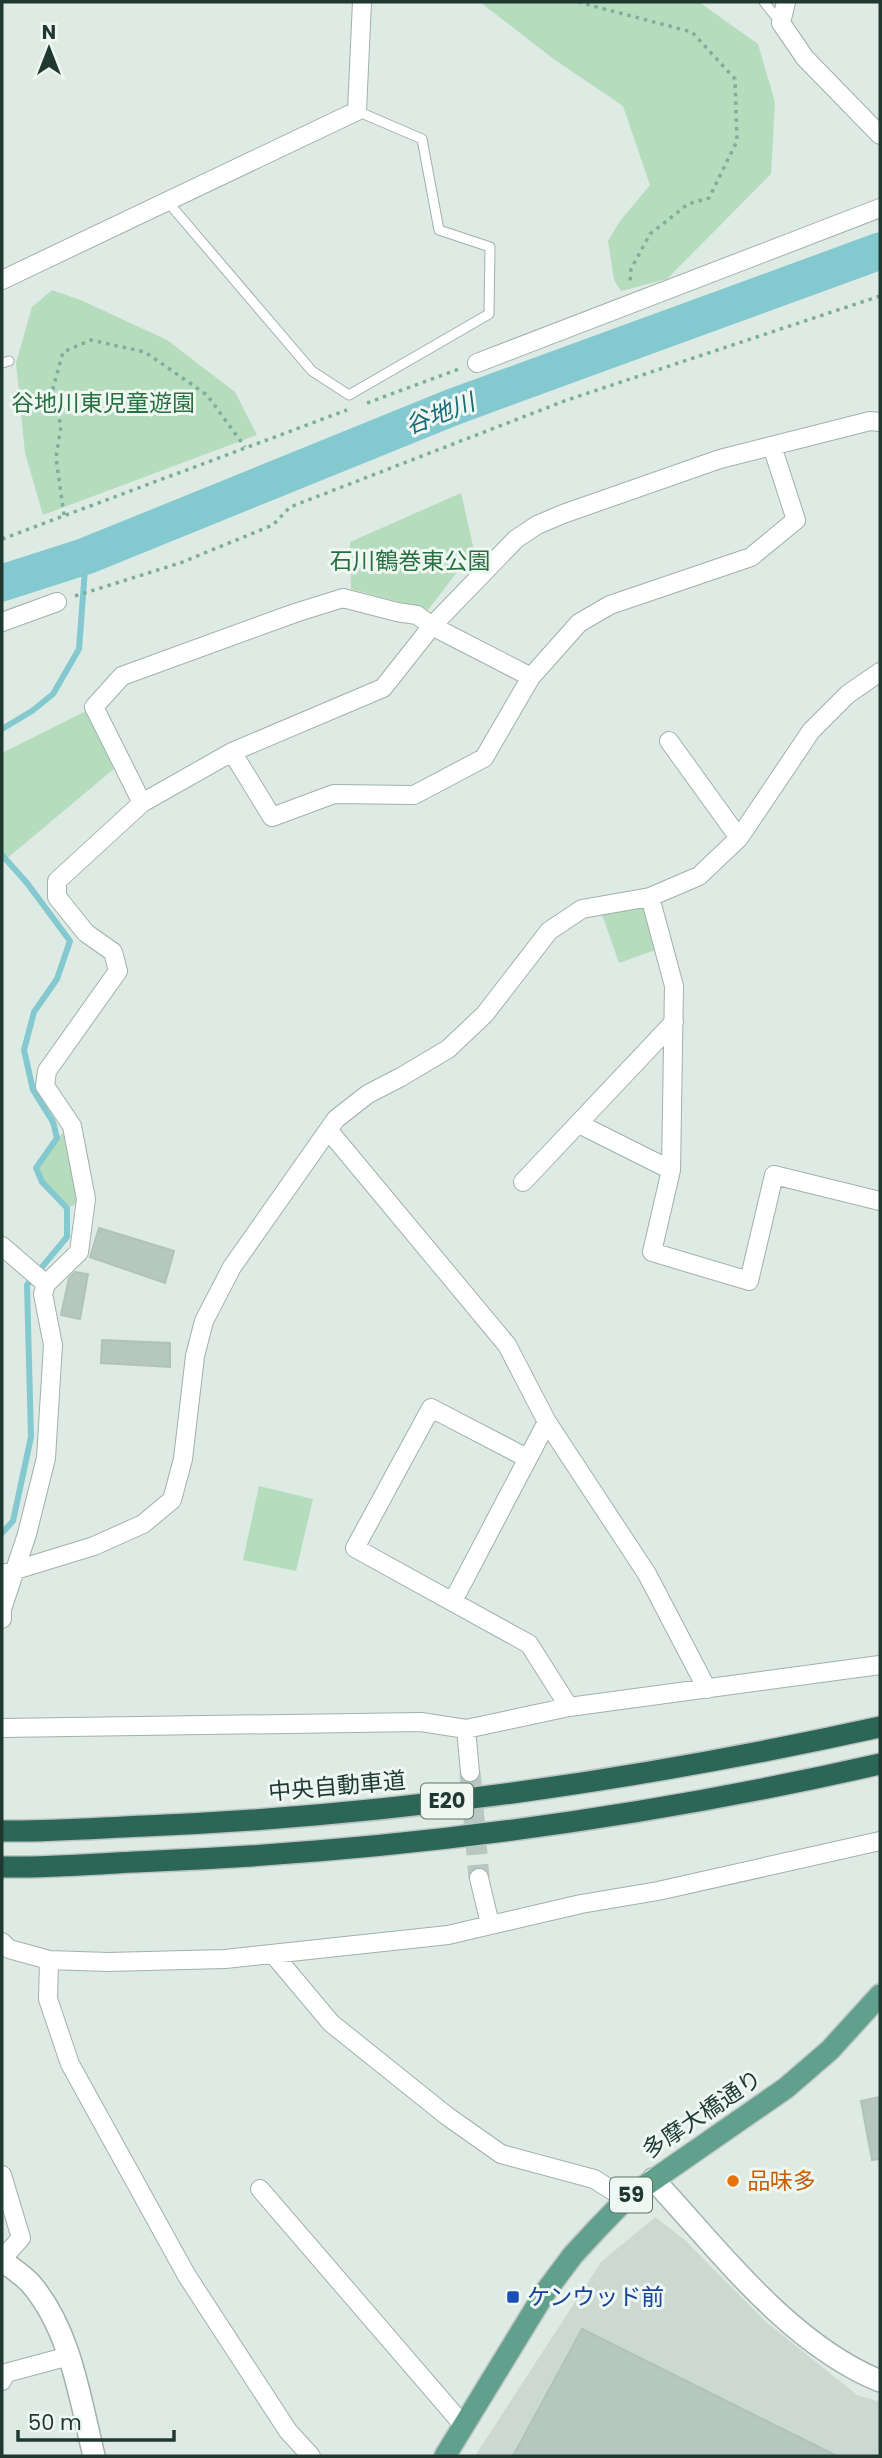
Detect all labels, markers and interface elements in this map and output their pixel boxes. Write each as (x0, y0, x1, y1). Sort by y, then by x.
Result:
north arrow (14, 14, 84, 84)
text: N (42, 19, 56, 46)
water label: 谷地川 (400, 384, 482, 442)
park label: 谷地川東児童遊園 (11, 387, 195, 419)
park label: 石川鶴巻東公園 (330, 545, 491, 577)
street label: 中央自動車道 (267, 1764, 407, 1808)
road number: E20 (421, 1784, 473, 1818)
street label: 多摩大橋通り (636, 2062, 768, 2166)
place label: 品味多 (747, 2165, 816, 2197)
marker: 品味多 (725, 2173, 741, 2189)
road number: 59 (610, 2178, 652, 2212)
place label: ケンウッド前 (527, 2281, 664, 2313)
marker: ケンウッド前 (505, 2289, 521, 2305)
scale bar (18, 2398, 173, 2442)
text: 50 m (28, 2408, 82, 2437)

